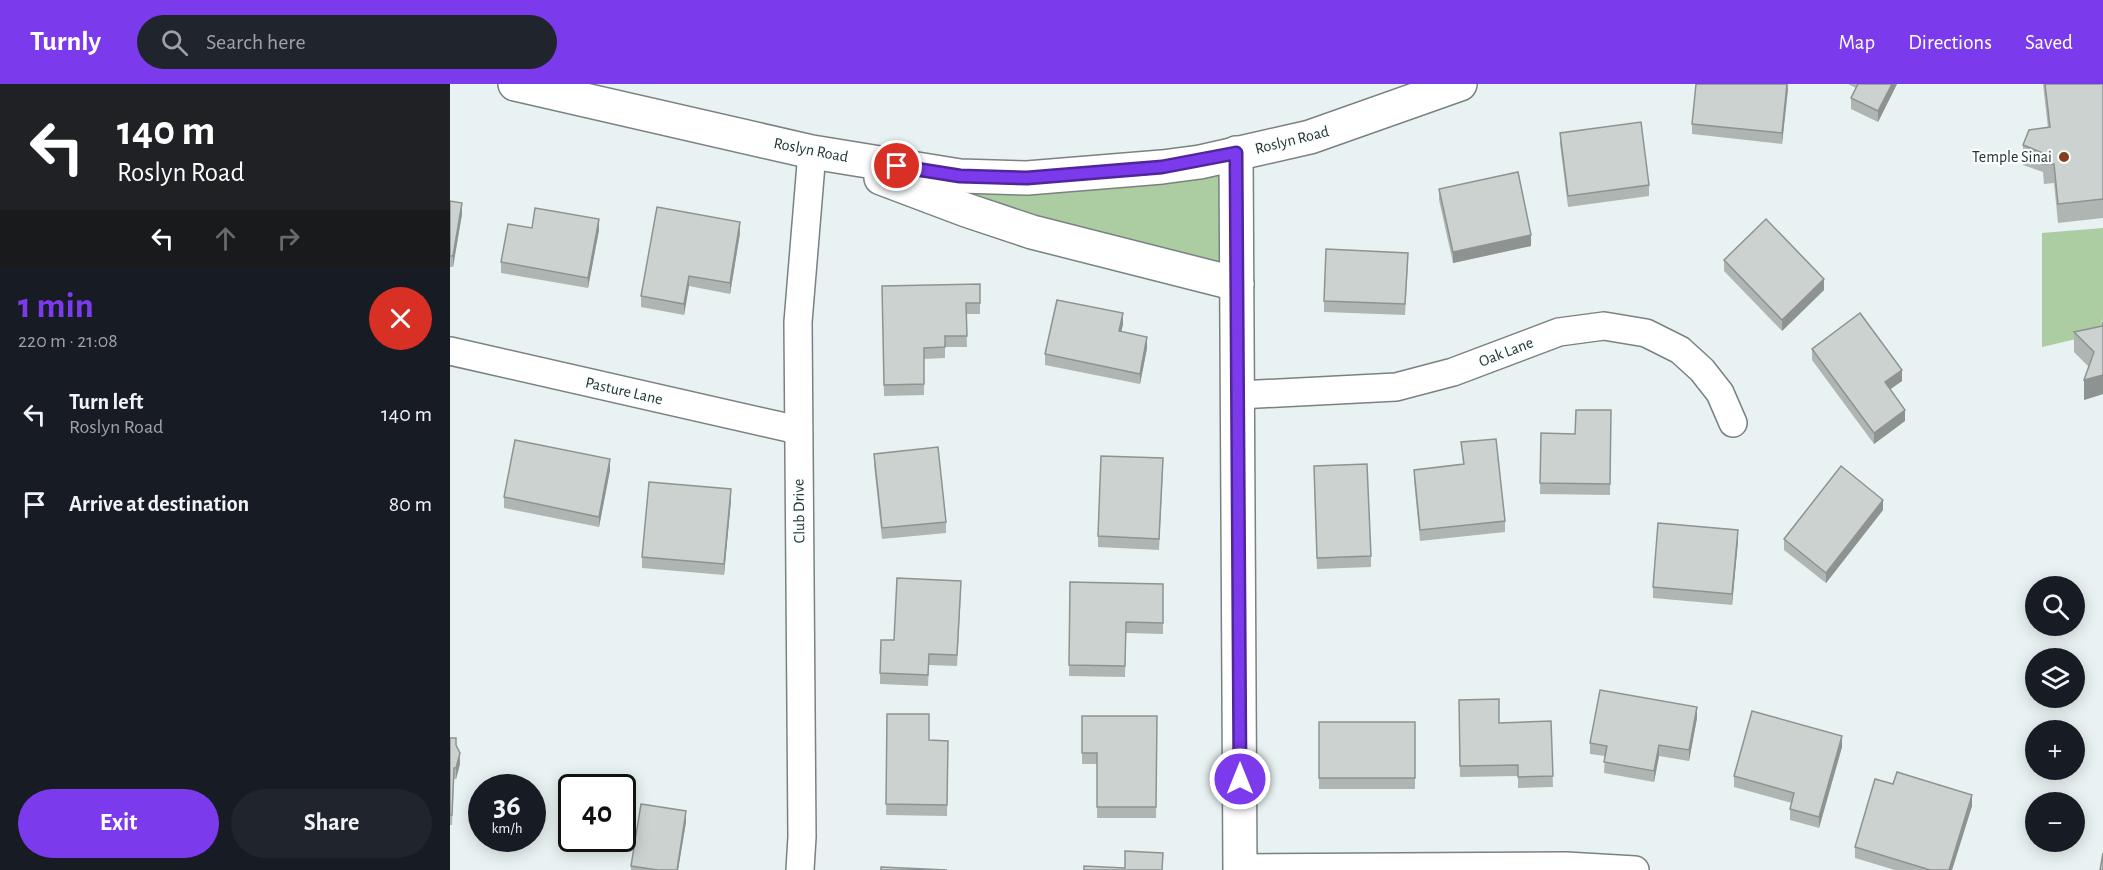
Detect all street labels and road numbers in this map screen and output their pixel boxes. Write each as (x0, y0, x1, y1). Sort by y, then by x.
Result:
street label: Roslyn Road (1253, 123, 1331, 158)
street label: Roslyn Road (772, 135, 850, 166)
street label: Oak Lane (1477, 334, 1535, 370)
street label: Pasture Lane (584, 374, 664, 408)
street label: Club Drive (790, 479, 808, 543)

